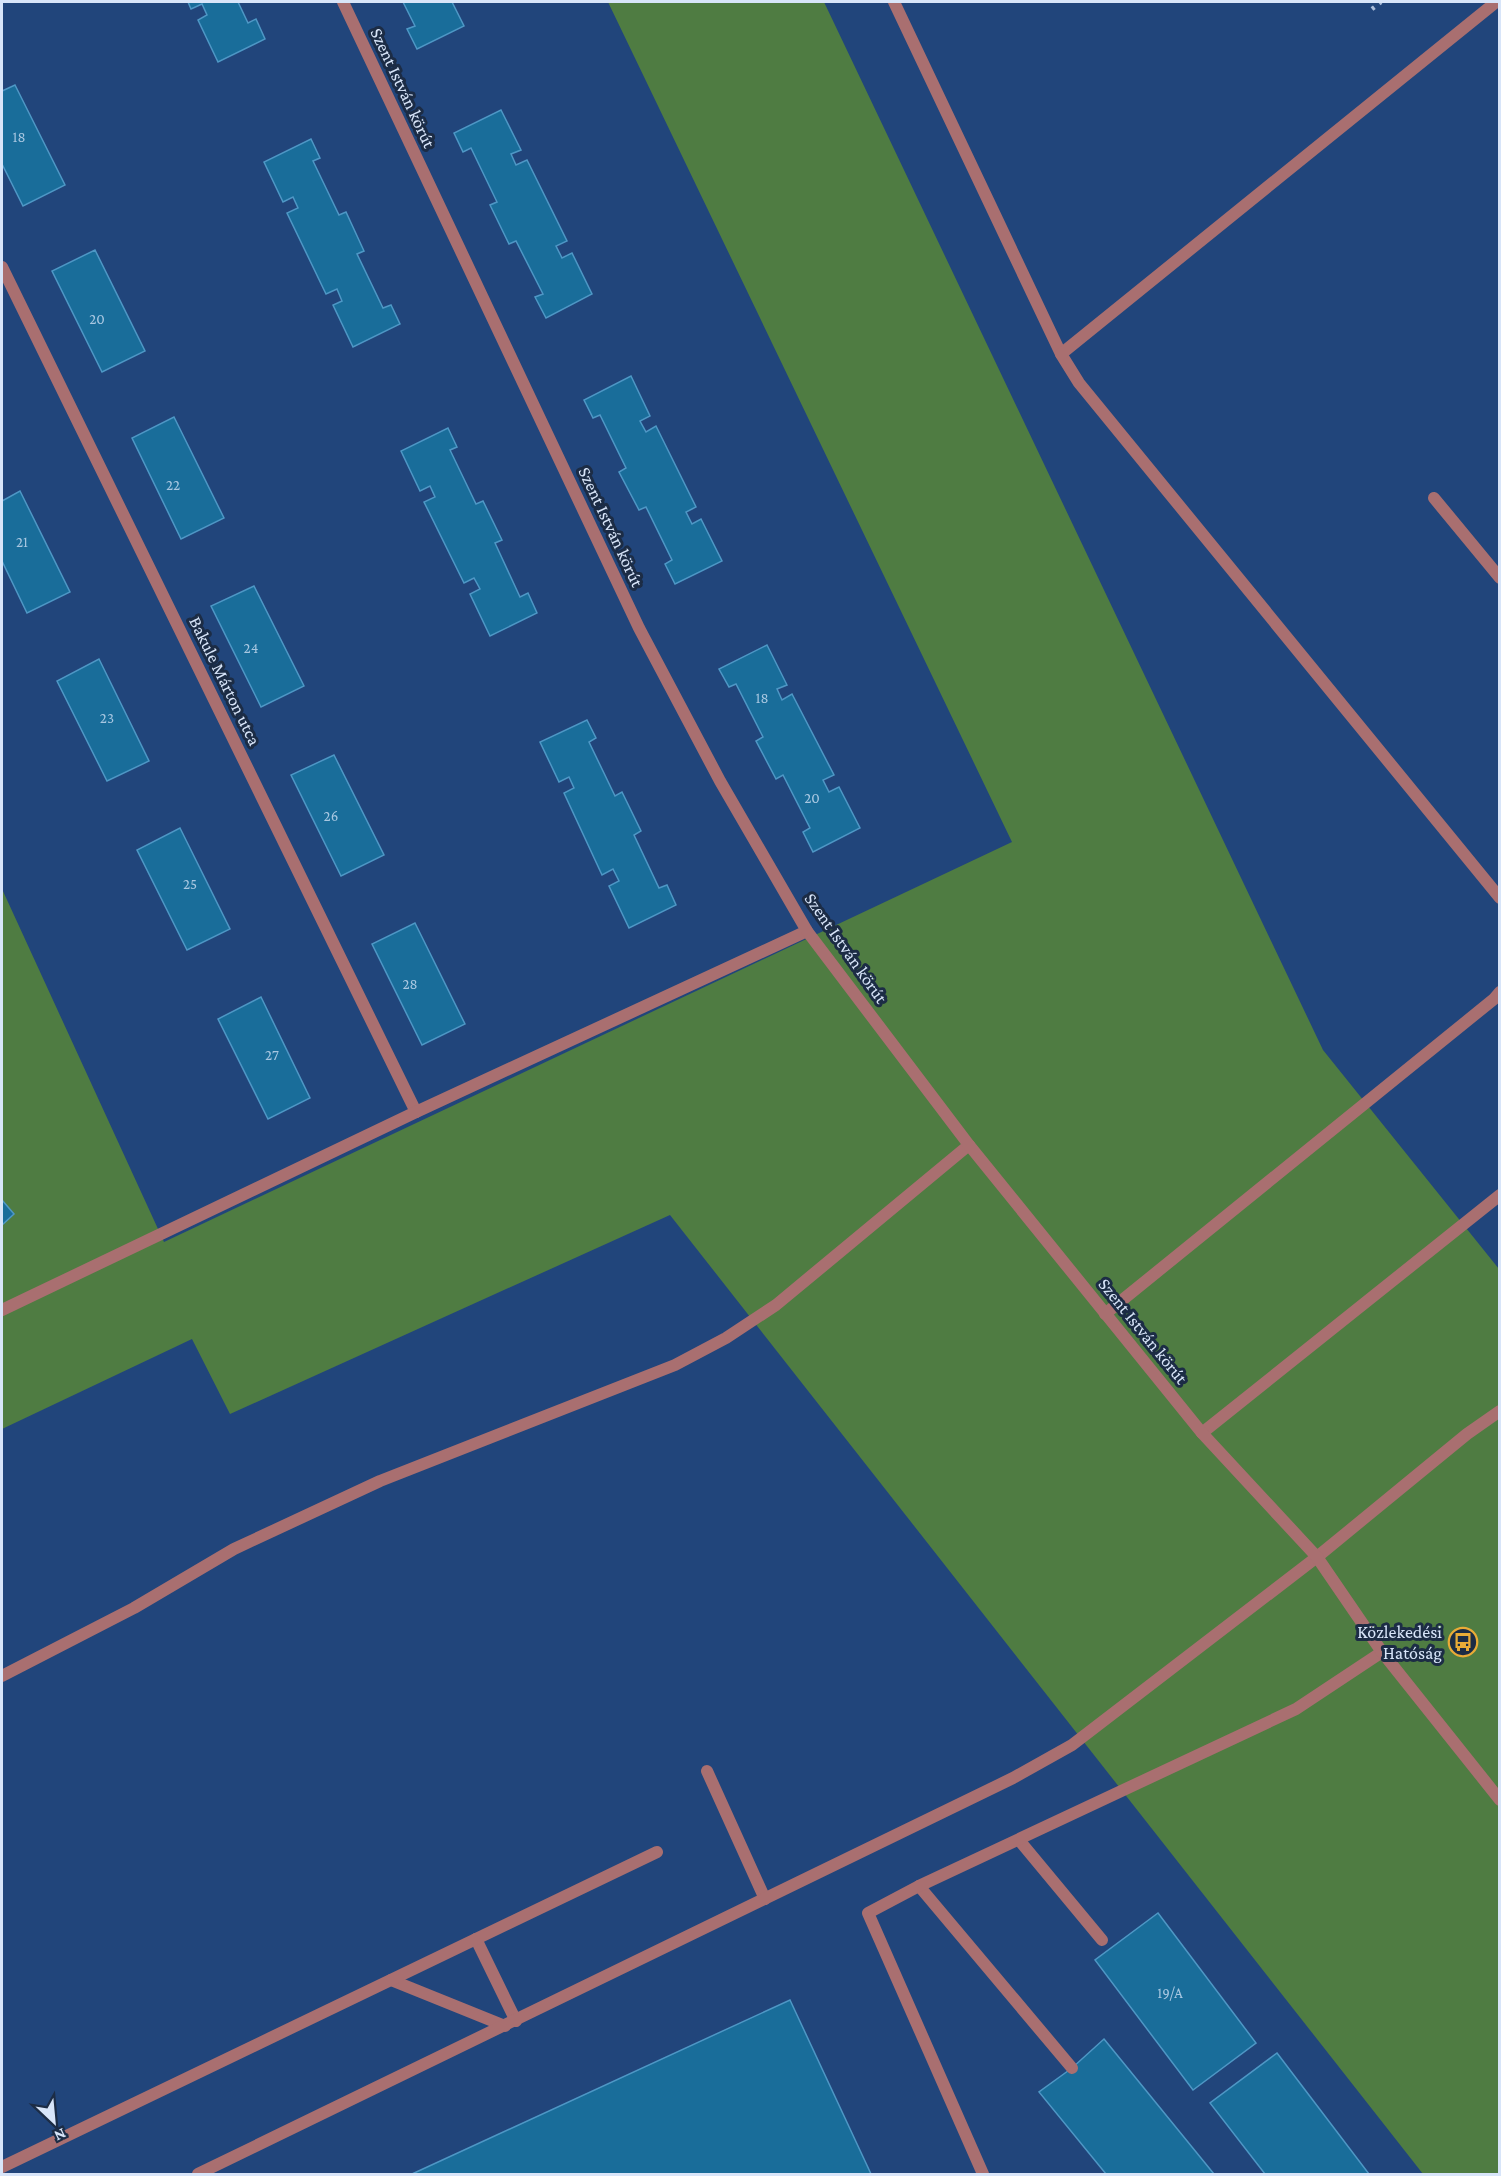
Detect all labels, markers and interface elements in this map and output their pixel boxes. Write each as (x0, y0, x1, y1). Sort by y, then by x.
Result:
street label: Szent István körút (366, 25, 440, 152)
house number: 18 (12, 129, 26, 145)
house number: 20 (89, 311, 105, 327)
street label: Szent István körút (574, 464, 648, 591)
house number: 22 (166, 477, 180, 493)
house number: 21 (16, 534, 28, 550)
street label: Bakule Márton utca (185, 613, 265, 749)
house number: 24 (244, 640, 258, 656)
house number: 18 (755, 690, 769, 706)
house number: 23 (100, 710, 114, 726)
house number: 20 (804, 790, 820, 806)
house number: 26 (324, 808, 338, 824)
house number: 25 (183, 876, 197, 892)
street label: Szent István körút (800, 889, 892, 1008)
house number: 28 (402, 976, 418, 992)
house number: 27 (265, 1047, 279, 1063)
street label: Szent István körút (1094, 1274, 1192, 1389)
place label: Közlekedési Hatóság (1357, 1622, 1442, 1663)
bus stop icon: Közlekedési Hatóság (1447, 1626, 1479, 1658)
house number: 19/A (1157, 1985, 1183, 2001)
north arrow (24, 2092, 84, 2152)
text: N (52, 2125, 69, 2145)

